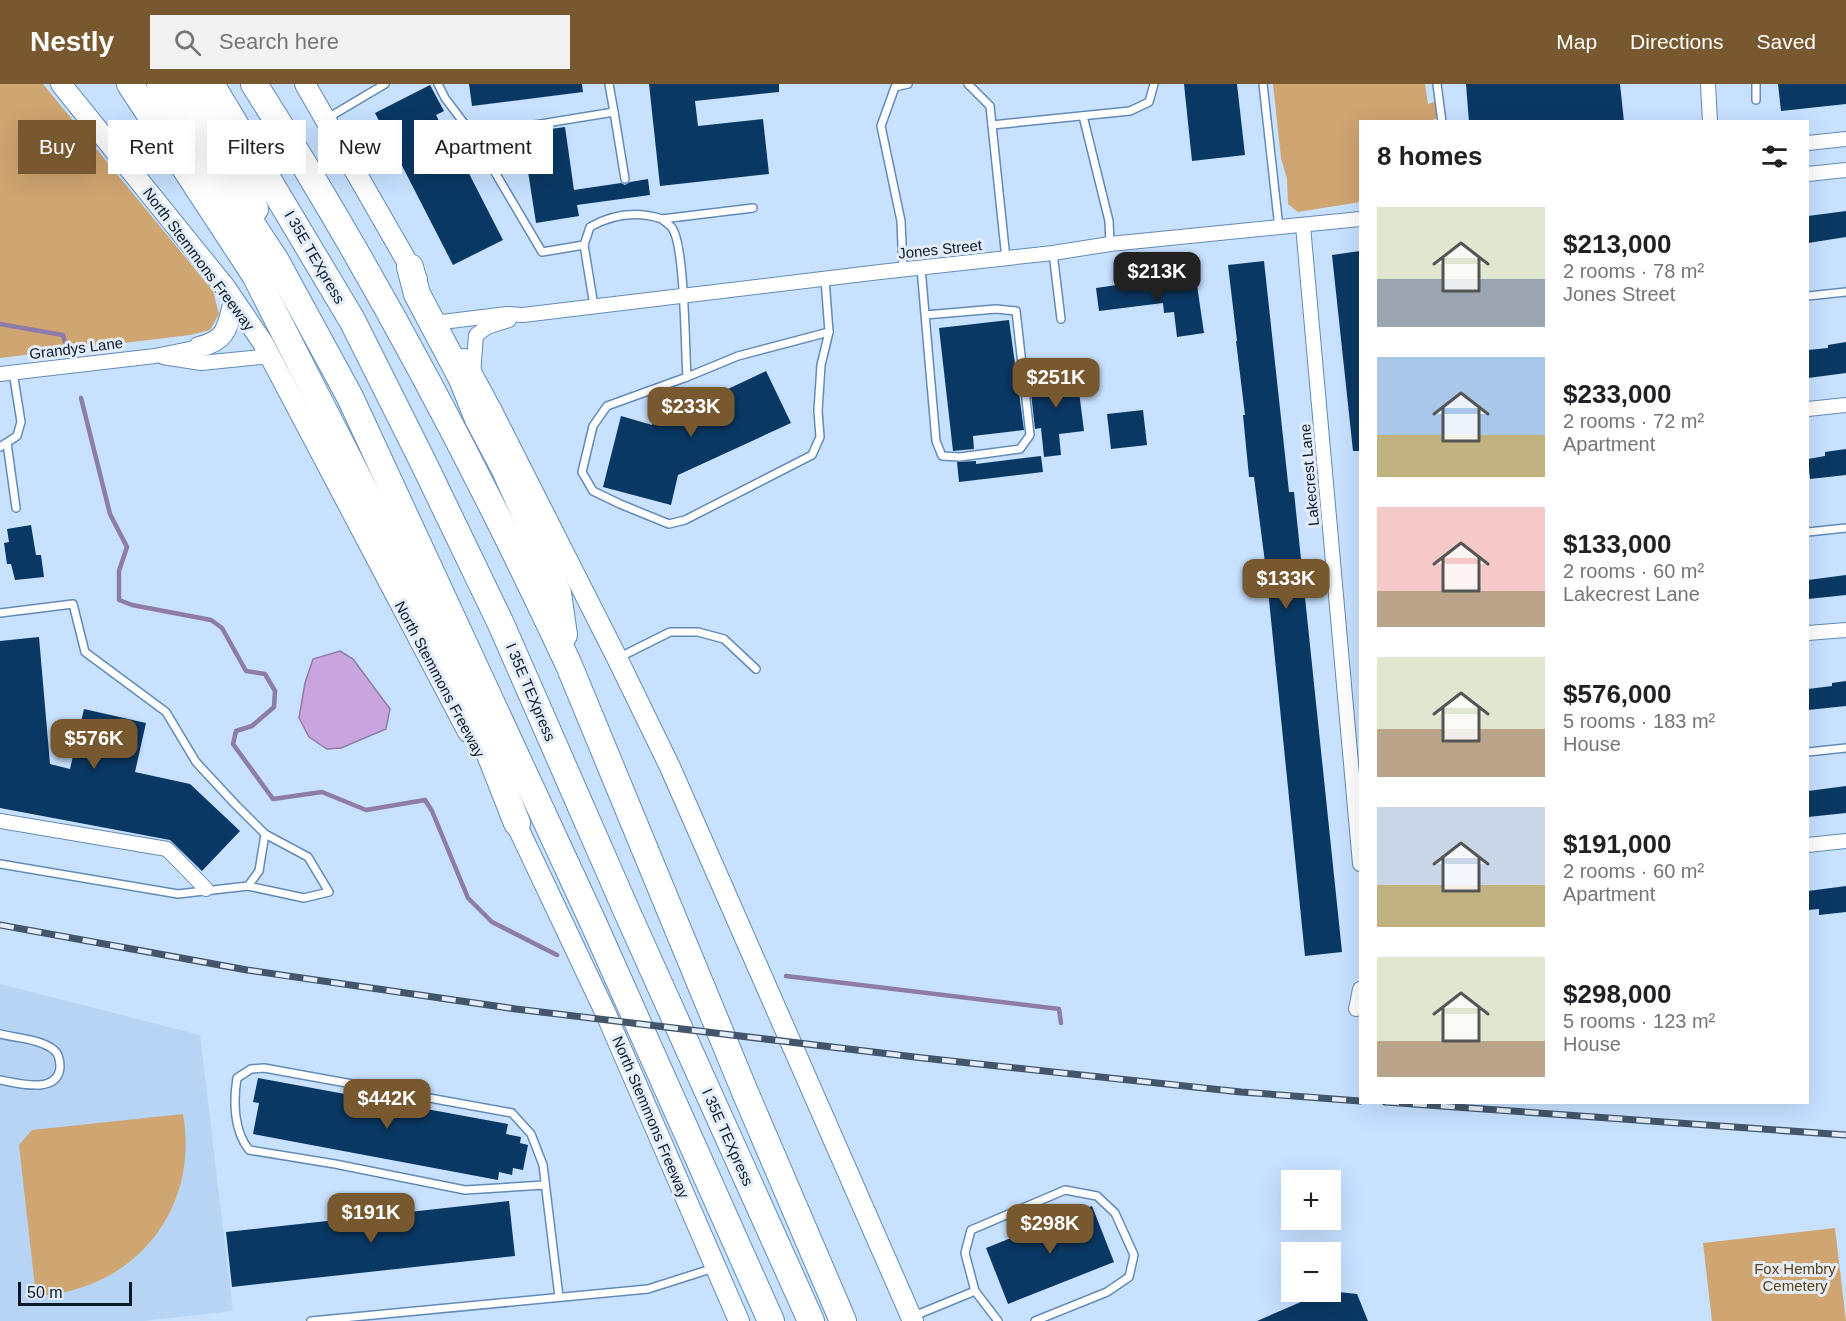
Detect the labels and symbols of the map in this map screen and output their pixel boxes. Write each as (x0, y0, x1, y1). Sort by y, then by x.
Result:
street label: North Stemmons Freeway (140, 184, 259, 334)
street label: I 35E TEXpress (281, 207, 349, 307)
street label: Jones Street (897, 236, 984, 262)
pin: $213K (1115, 252, 1199, 303)
street label: Grandys Lane (28, 334, 124, 362)
pin: $251K (1014, 358, 1098, 409)
pin: $233K (649, 387, 733, 438)
street label: Lakecrest Lane (1296, 423, 1322, 527)
pin: $133K (1244, 559, 1328, 610)
street label: North Stemmons Freeway (392, 598, 489, 760)
street label: I 35E TEXpress (503, 640, 559, 744)
pin: $576K (52, 719, 136, 770)
street label: North Stemmons Freeway (609, 1033, 693, 1201)
pin: $442K (345, 1079, 429, 1130)
street label: I 35E TEXpress (699, 1086, 757, 1188)
pin: $191K (329, 1193, 413, 1244)
pin: $298K (1008, 1204, 1092, 1255)
park label: Fox Hembry Cemetery (1754, 1260, 1836, 1294)
scale bar (18, 1279, 132, 1306)

